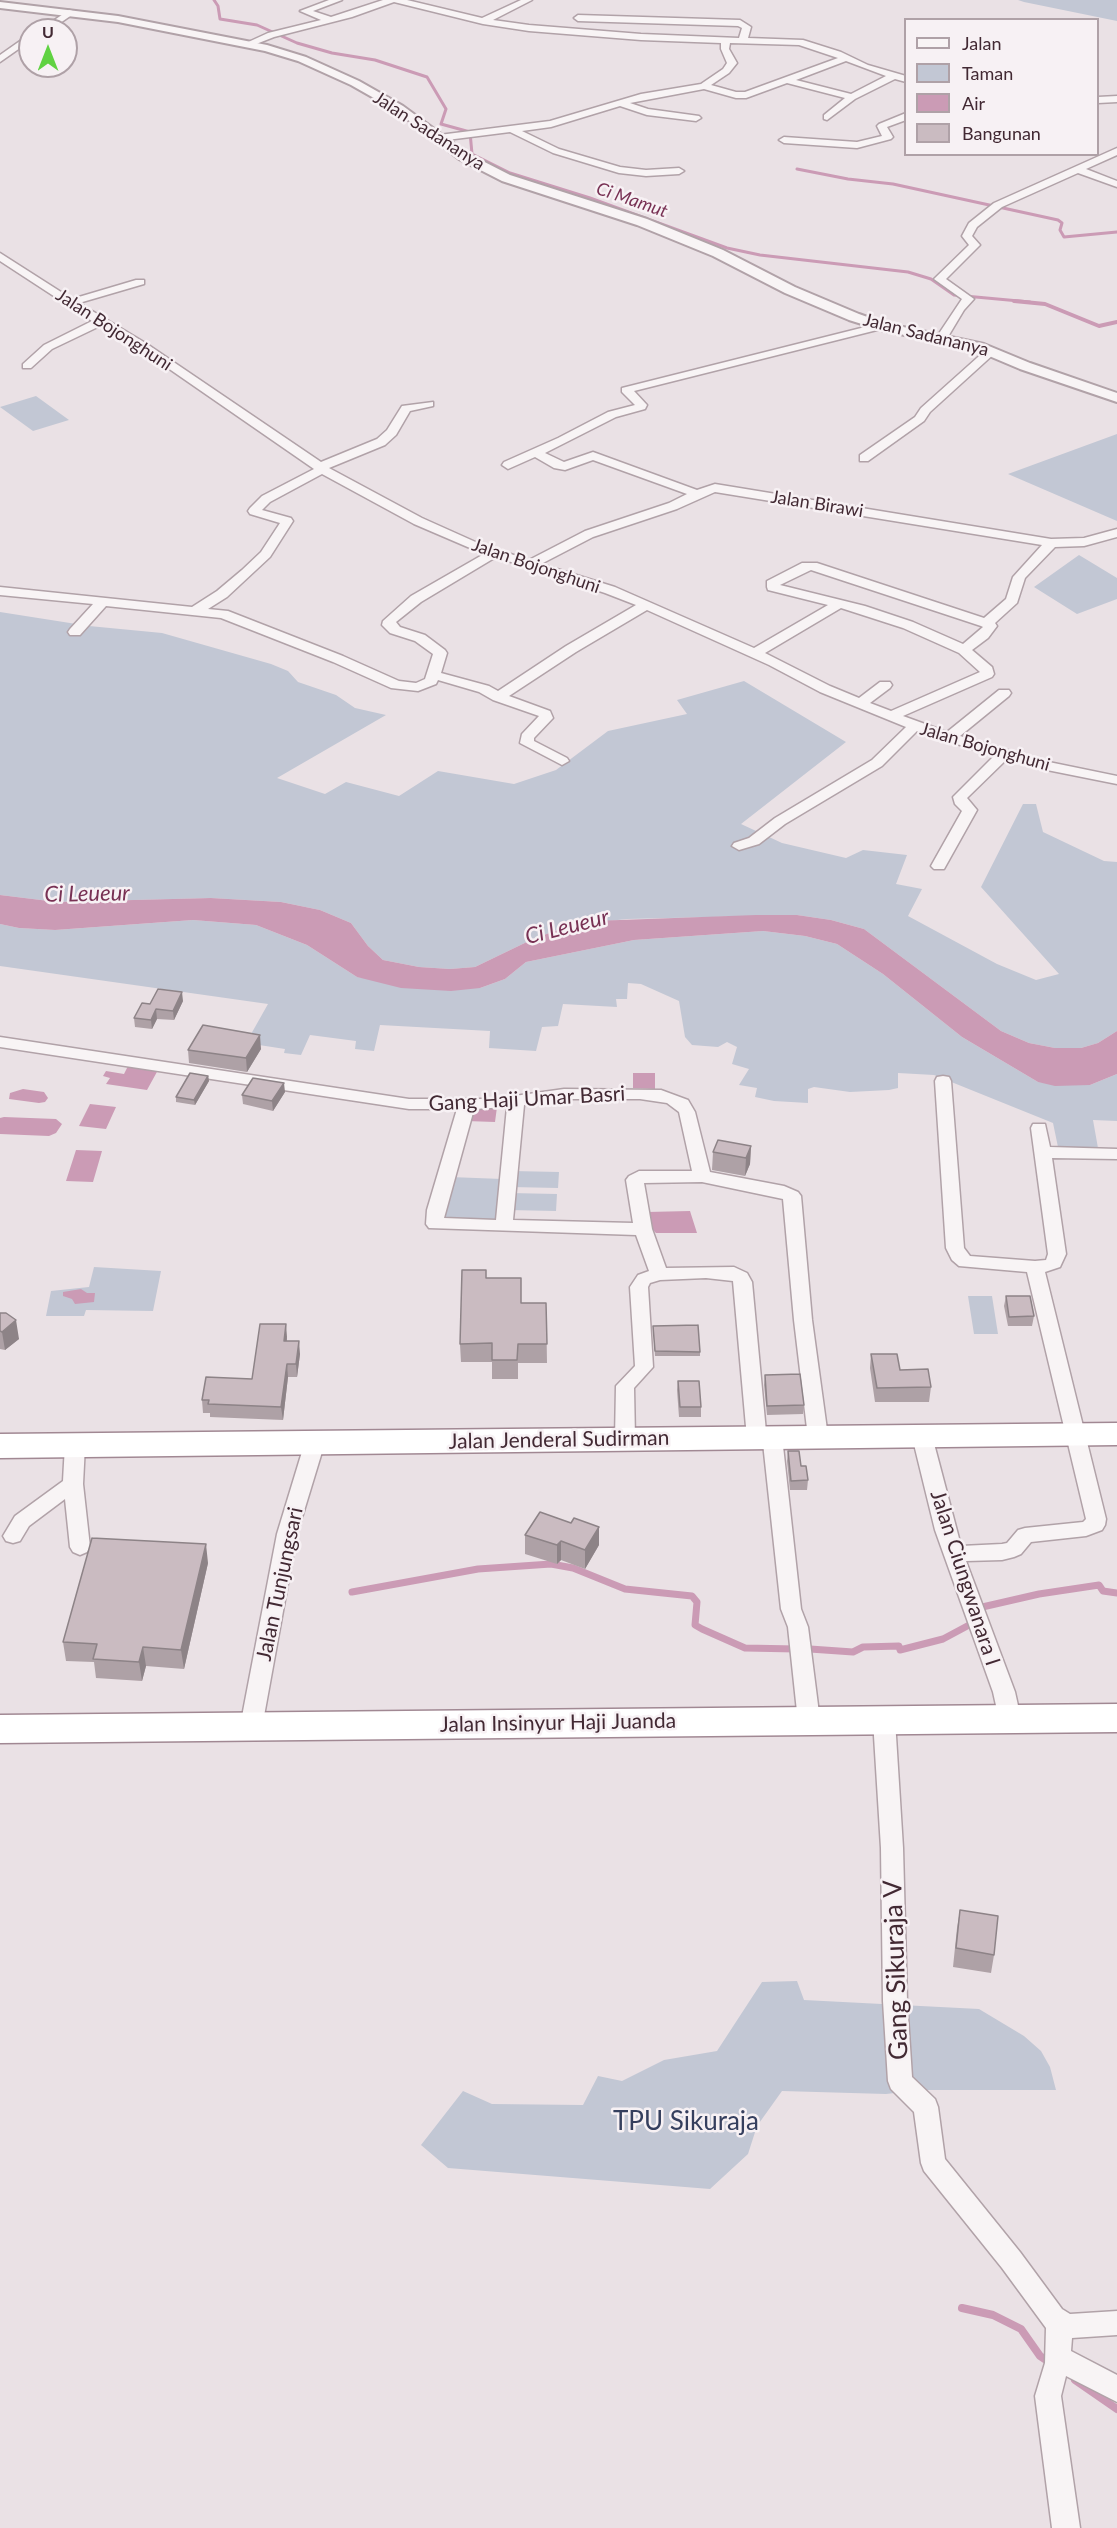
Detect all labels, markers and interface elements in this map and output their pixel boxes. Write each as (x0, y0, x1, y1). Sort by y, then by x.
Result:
north arrow (18, 18, 78, 78)
legend (904, 18, 1099, 156)
text: U (42, 22, 54, 41)
text: Jalan (962, 32, 1001, 54)
text: Taman (962, 62, 1013, 84)
street label: Jalan Sadananya (369, 87, 489, 175)
text: Air (962, 92, 985, 114)
text: Bangunan (962, 122, 1041, 144)
water label: Ci Mamut (593, 178, 671, 222)
street label: Jalan Bojonghuni (52, 284, 176, 376)
street label: Jalan Sadananya (861, 309, 991, 361)
street label: Jalan Birawi (769, 486, 865, 522)
street label: Jalan Bojonghuni (469, 534, 603, 598)
street label: Jalan Bojonghuni (918, 718, 1052, 776)
water label: Ci Leueur (44, 880, 130, 908)
water label: Ci Leueur (522, 904, 612, 950)
street label: Gang Haji Umar Basri (428, 1081, 626, 1117)
street label: Jalan Jenderal Sudirman (449, 1425, 669, 1455)
street label: Jalan Ciungwanara I (925, 1487, 1005, 1669)
street label: Jalan Tunjungsari (251, 1505, 309, 1663)
street label: Jalan Insinyur Haji Juanda (440, 1708, 676, 1738)
street label: Gang Sikuraja V (877, 1879, 915, 2061)
park label: TPU Sikuraja (613, 2106, 759, 2138)

